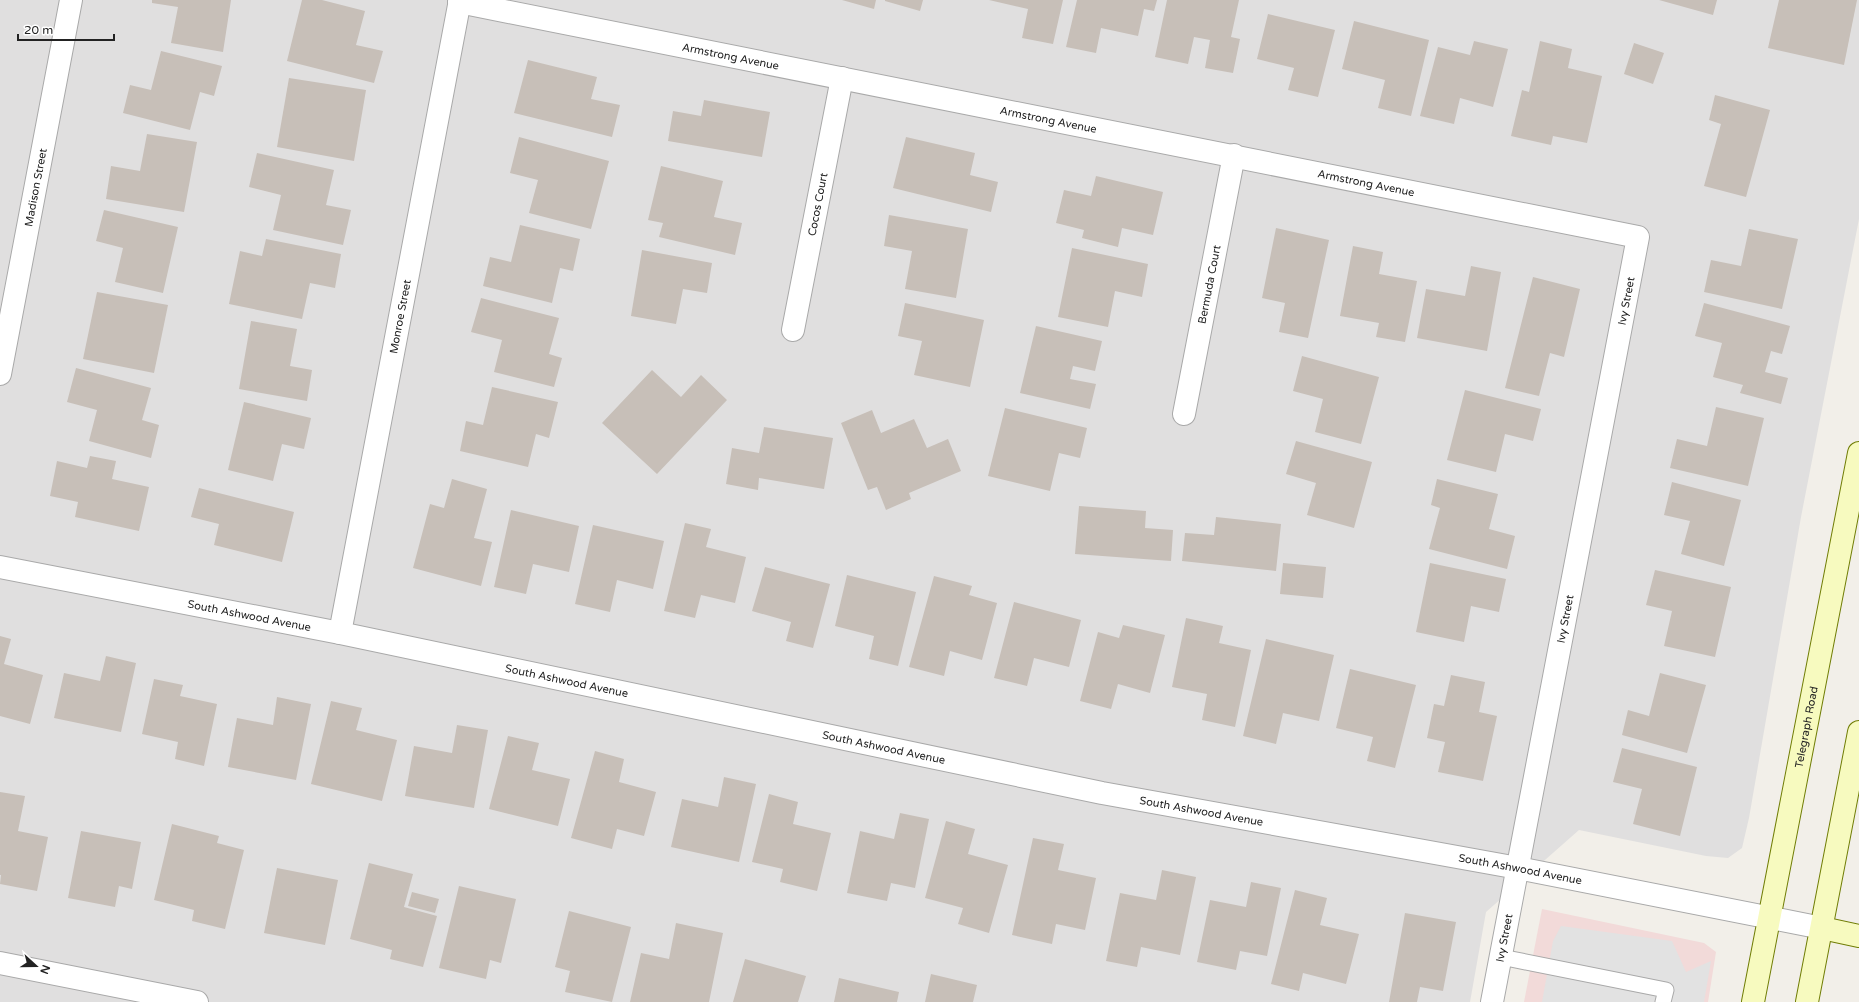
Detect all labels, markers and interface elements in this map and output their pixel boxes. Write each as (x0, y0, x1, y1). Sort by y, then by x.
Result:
scale bar (18, 16, 114, 42)
text: 20 m (24, 23, 53, 37)
street label: Armstrong Avenue (681, 41, 780, 73)
street label: Armstrong Avenue (999, 104, 1098, 136)
street label: Madison Street (22, 147, 50, 228)
street label: Armstrong Avenue (1316, 167, 1416, 199)
street label: Cocos Court (805, 172, 830, 237)
street label: Bermuda Court (1196, 244, 1223, 325)
street label: Ivy Street (1615, 276, 1638, 326)
street label: Monroe Street (387, 279, 414, 355)
street label: Ivy Street (1554, 594, 1577, 644)
street label: South Ashwood Avenue (186, 598, 312, 634)
street label: South Ashwood Avenue (504, 662, 629, 700)
street label: Telegraph Road (1792, 685, 1821, 769)
street label: South Ashwood Avenue (821, 728, 946, 767)
street label: South Ashwood Avenue (1139, 794, 1264, 829)
street label: South Ashwood Avenue (1457, 851, 1583, 887)
street label: Ivy Street (1493, 913, 1516, 963)
north arrow (16, 946, 56, 986)
text: N (37, 963, 53, 976)

